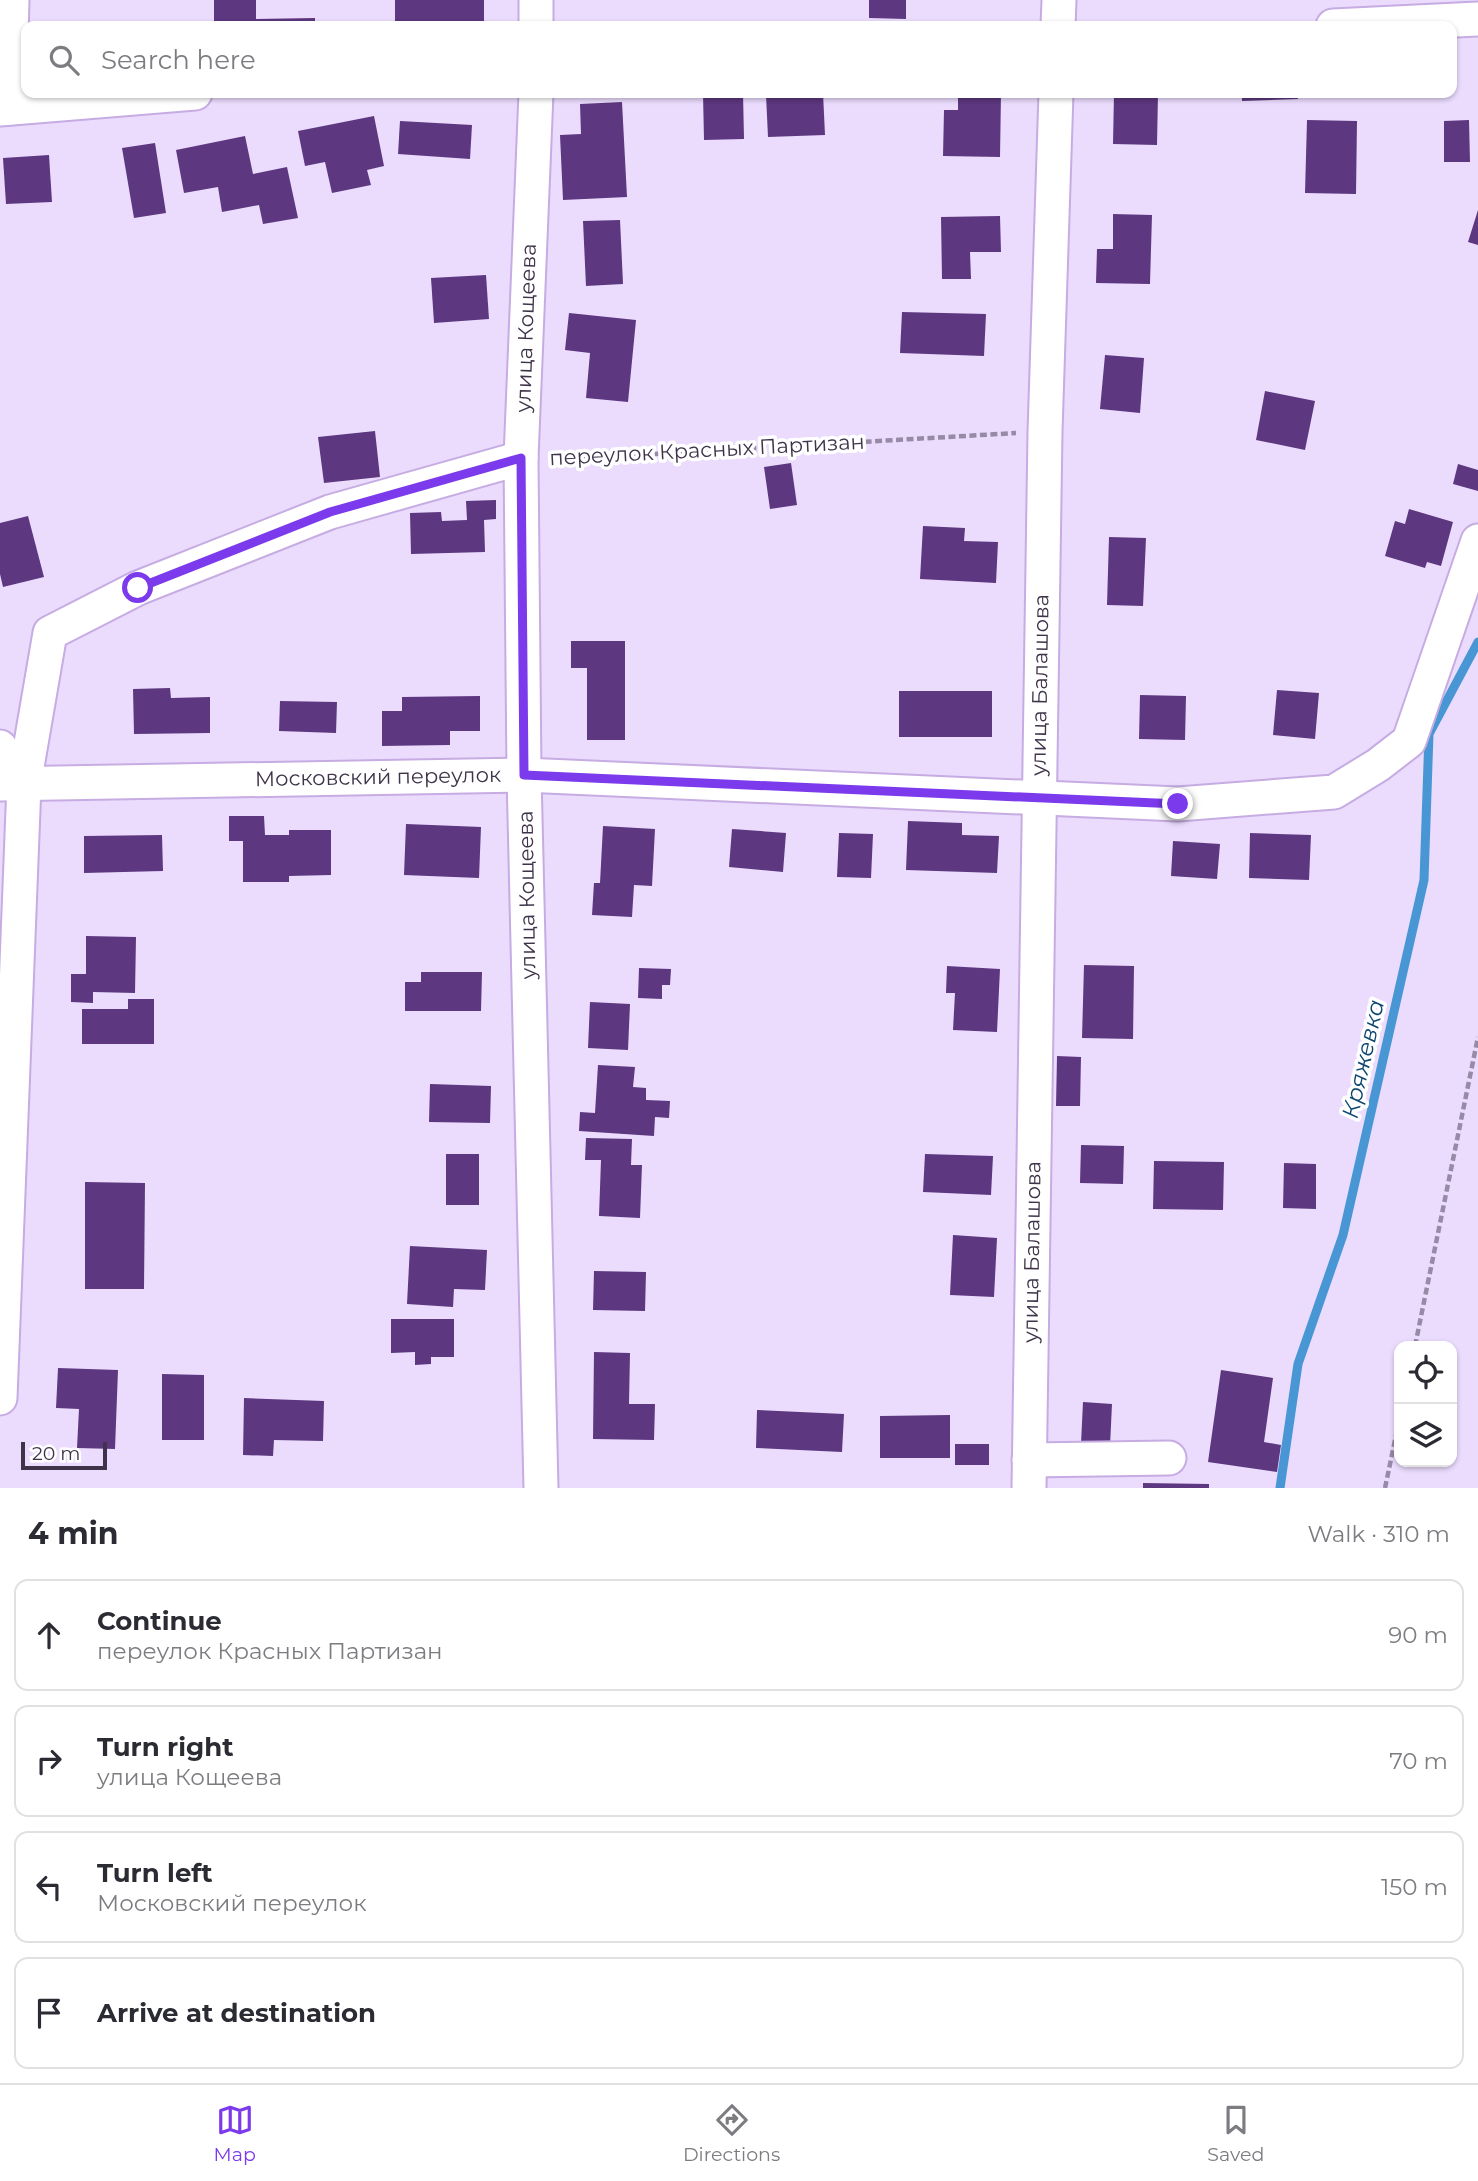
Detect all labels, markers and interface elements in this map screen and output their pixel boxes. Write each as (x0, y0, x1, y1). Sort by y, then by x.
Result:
search box (21, 21, 1457, 98)
icon: search (45, 41, 83, 79)
text: Search here (101, 44, 256, 76)
street label: улица Кощеева (510, 243, 541, 414)
street label: переулок Красных Партизан (549, 429, 865, 470)
route start (122, 572, 153, 603)
street label: улица Балашова (1025, 594, 1054, 777)
street label: Московский переулок (255, 762, 501, 791)
route end (1162, 788, 1193, 819)
street label: улица Кощеева (513, 810, 540, 981)
water label: Кряжевка (1336, 997, 1390, 1121)
street label: улица Балашова (1017, 1161, 1046, 1344)
map controls (1394, 1341, 1457, 1467)
button: locate (1394, 1341, 1457, 1404)
button: layers (1394, 1404, 1457, 1467)
scale bar (21, 1439, 107, 1471)
text: 20 m (32, 1442, 80, 1465)
text: 4 min (28, 1515, 118, 1552)
text: Walk · 310 m (1307, 1520, 1450, 1548)
text: Continue (97, 1605, 222, 1637)
icon: ahead (30, 1616, 68, 1654)
text: 90 m (1388, 1621, 1448, 1649)
text: переулок Красных Партизан (97, 1637, 443, 1665)
text: Turn right (97, 1731, 233, 1763)
icon: right (30, 1742, 68, 1780)
text: 70 m (1389, 1747, 1448, 1775)
text: улица Кощеева (97, 1763, 282, 1791)
text: Turn left (97, 1857, 213, 1889)
icon: left (30, 1868, 68, 1906)
text: 150 m (1381, 1873, 1448, 1901)
text: Московский переулок (97, 1889, 367, 1917)
icon: arrive (30, 1994, 68, 2032)
text: Arrive at destination (97, 1997, 376, 2029)
tab: Map (214, 2101, 256, 2166)
tab: Directions (683, 2101, 780, 2166)
tab: Saved (1207, 2101, 1264, 2166)

